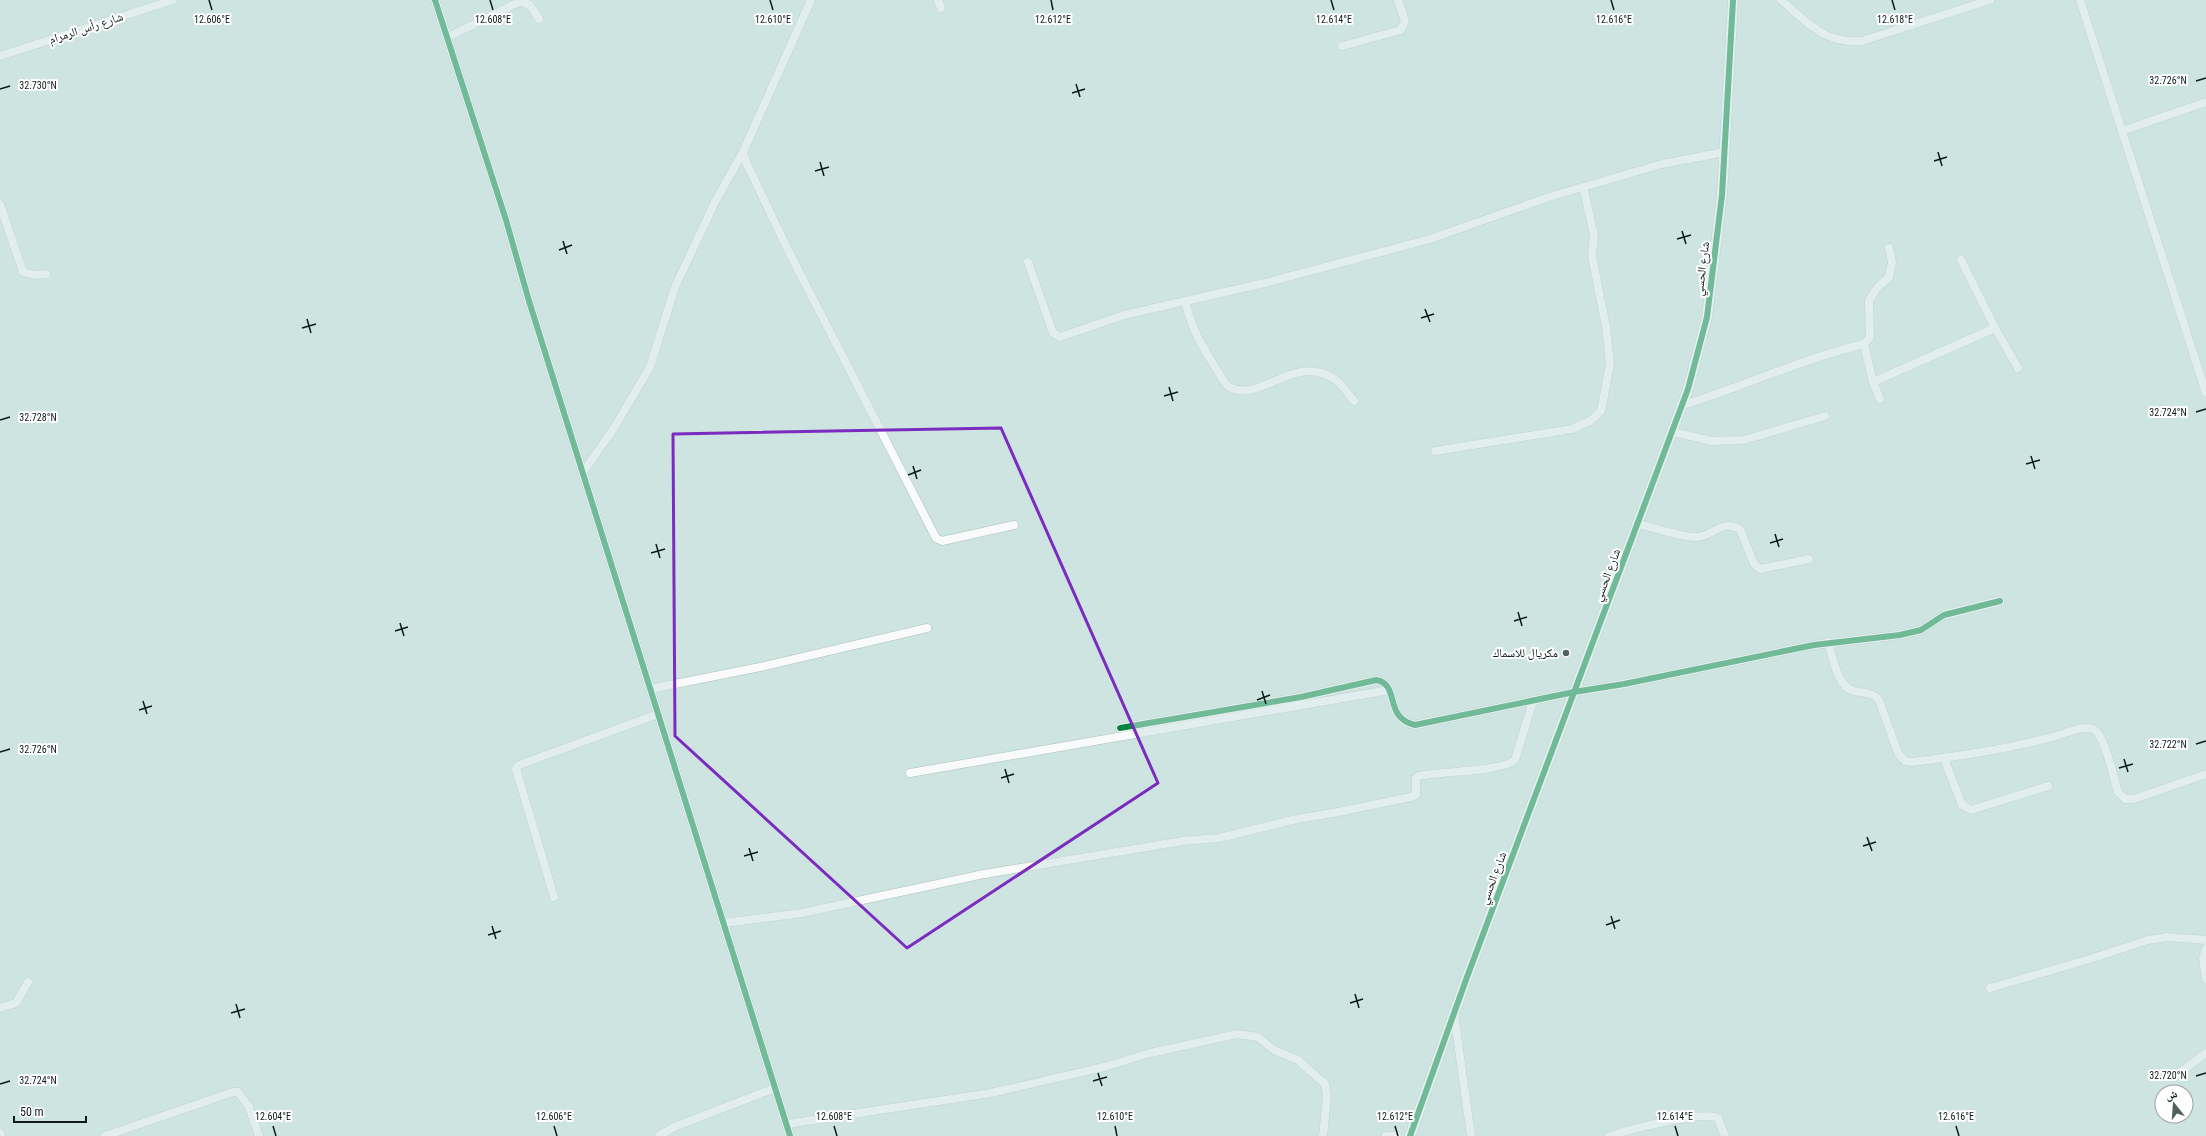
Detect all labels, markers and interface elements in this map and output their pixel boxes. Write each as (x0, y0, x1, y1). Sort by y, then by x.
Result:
street label: شارع رأس الرمرام (47, 9, 125, 48)
text: 12.606°E (194, 14, 230, 25)
text: 12.608°E (475, 14, 511, 25)
text: 12.610°E (755, 14, 791, 25)
text: 12.612°E (1035, 14, 1071, 25)
text: 12.614°E (1316, 14, 1352, 25)
text: 12.616°E (1596, 14, 1632, 25)
text: 12.618°E (1877, 14, 1913, 25)
text: 32.726°N (2149, 75, 2187, 86)
text: 32.730°N (19, 80, 57, 91)
street label: شارع الحسي (1692, 241, 1715, 298)
text: 32.724°N (2149, 407, 2187, 418)
text: 32.728°N (19, 412, 57, 423)
street label: شارع الحسي (1591, 547, 1626, 604)
place label: مكريال للاسماك (1493, 646, 1558, 660)
marker: مكريال للاسماك (1561, 648, 1571, 658)
text: 32.722°N (2149, 739, 2187, 750)
text: 32.726°N (19, 744, 57, 755)
street label: شارع الحسي (1477, 850, 1512, 907)
text: 32.720°N (2149, 1070, 2187, 1081)
text: 32.724°N (19, 1075, 57, 1086)
north arrow (2154, 1084, 2194, 1124)
text: ش (2164, 1087, 2179, 1104)
scale bar (14, 1098, 86, 1124)
text: 50 m (20, 1105, 44, 1119)
text: 12.604°E (255, 1111, 291, 1122)
text: 12.606°E (536, 1111, 572, 1122)
text: 12.608°E (816, 1111, 852, 1122)
text: 12.610°E (1097, 1111, 1133, 1122)
text: 12.612°E (1377, 1111, 1413, 1122)
text: 12.614°E (1657, 1111, 1693, 1122)
text: 12.616°E (1938, 1111, 1974, 1122)

